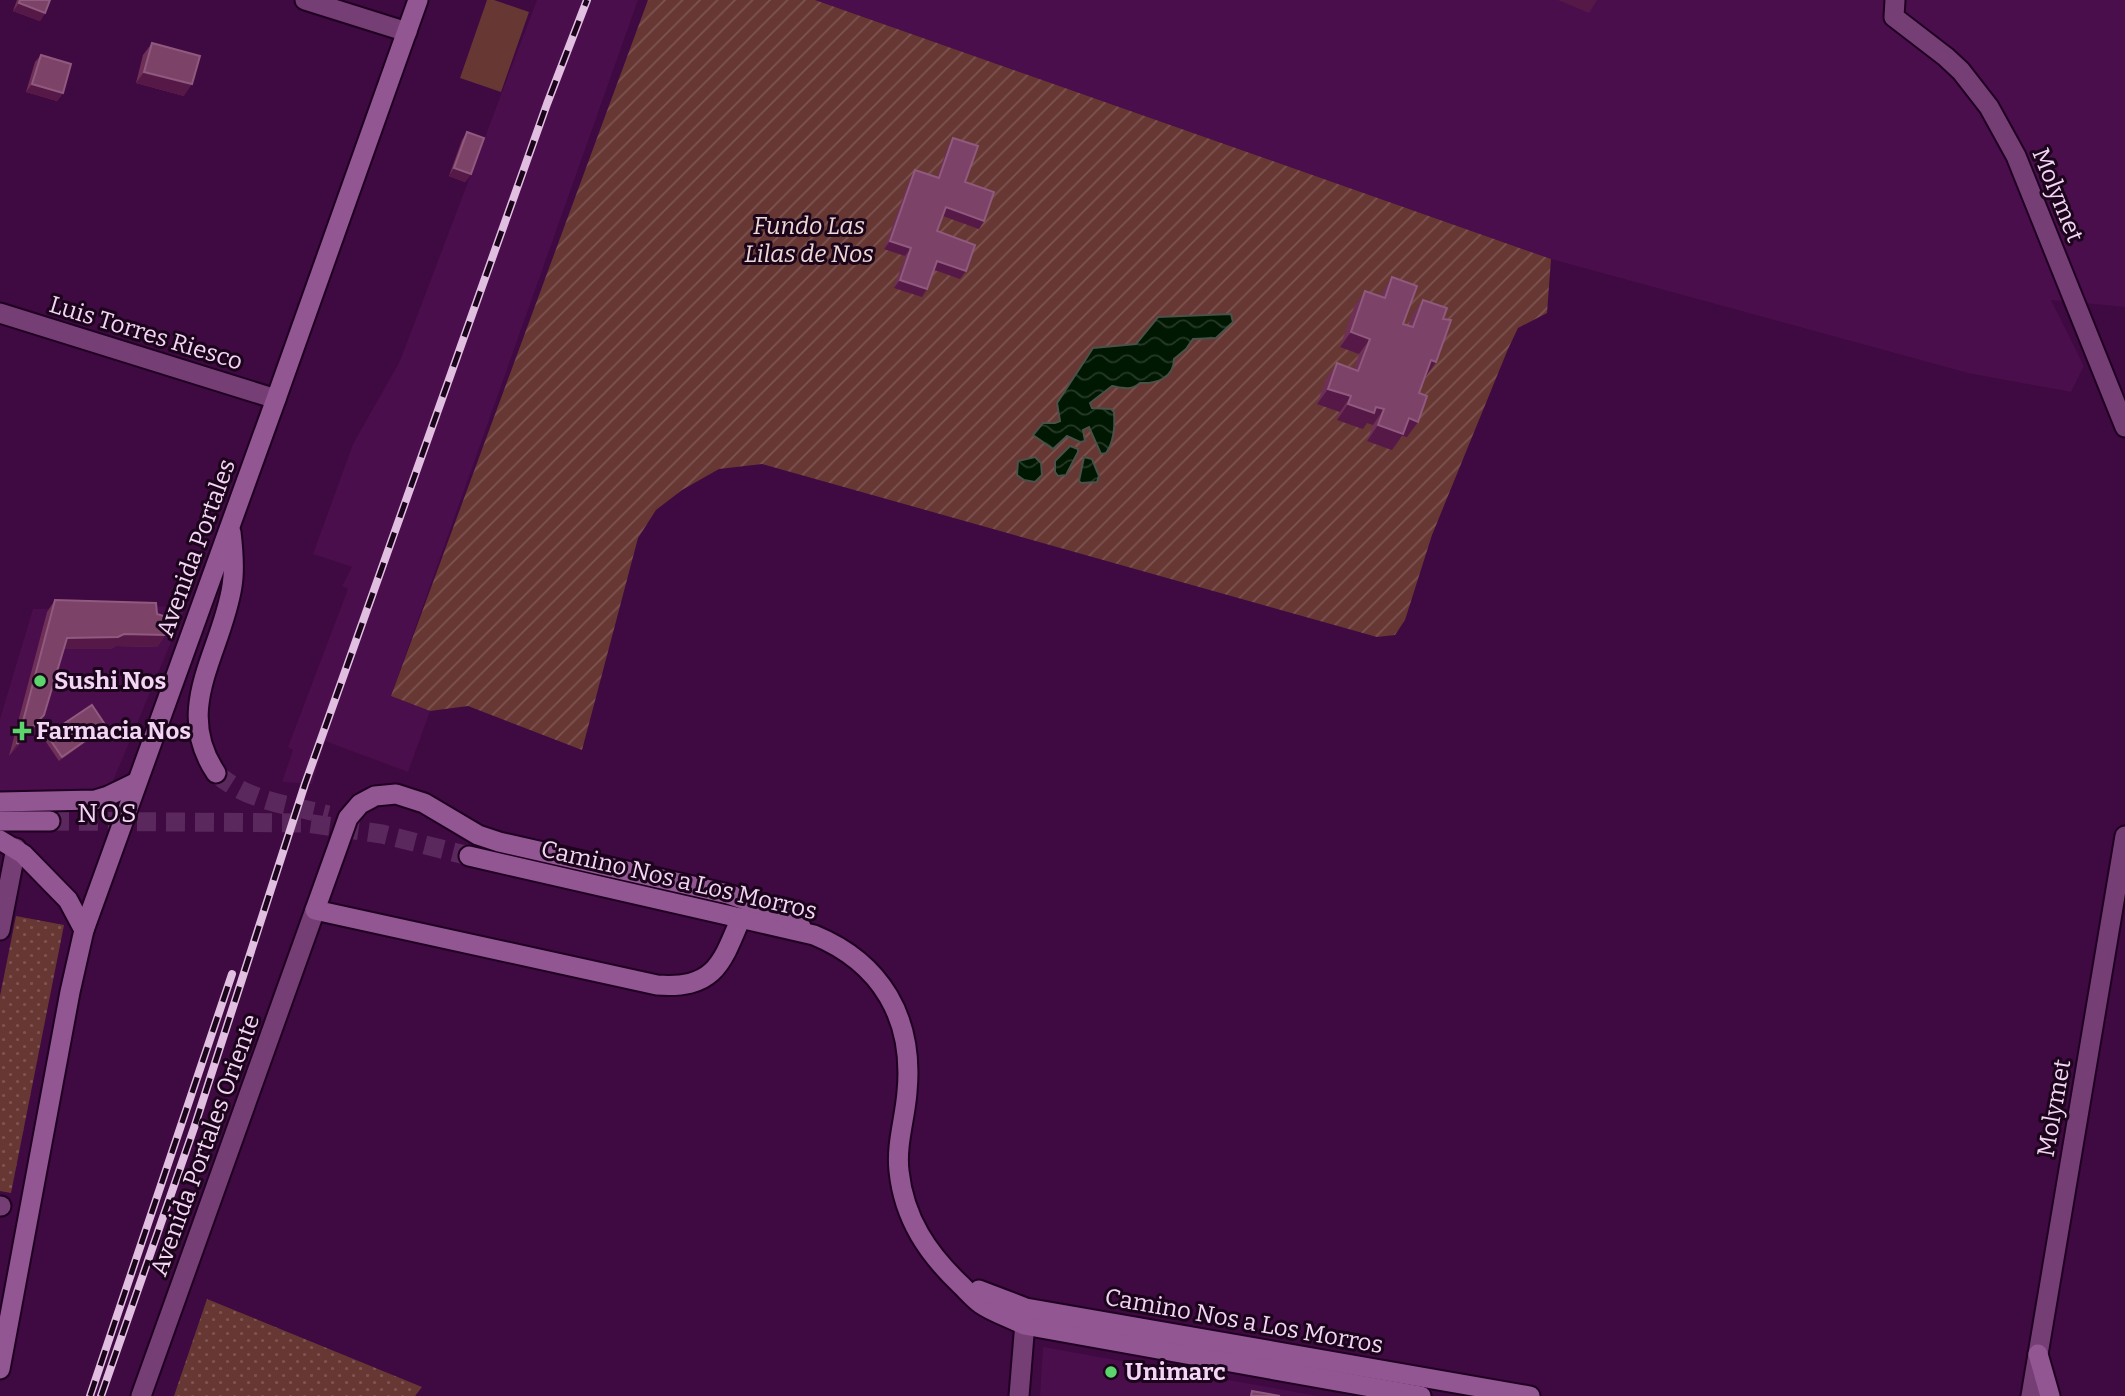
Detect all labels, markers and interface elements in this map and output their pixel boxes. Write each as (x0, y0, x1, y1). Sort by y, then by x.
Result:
street label: Molymet (2027, 144, 2090, 246)
park label: Fundo Las Lilas de Nos (744, 212, 874, 268)
street label: Luis Torres Riesco (46, 290, 246, 376)
street label: Avenida Portales (151, 455, 241, 641)
place label: Sushi Nos (54, 667, 166, 695)
marker: Sushi Nos (32, 673, 48, 689)
place label: Farmacia Nos (36, 717, 191, 745)
marker: Farmacia Nos (14, 723, 30, 739)
district label: NOS (77, 798, 139, 829)
street label: Camino Nos a Los Morros (538, 835, 820, 925)
street label: Avenida Portales Oriente (145, 1010, 265, 1280)
street label: Molymet (2032, 1057, 2076, 1159)
street label: Camino Nos a Los Morros (1103, 1283, 1385, 1359)
place label: Unimarc (1125, 1358, 1226, 1386)
marker: Unimarc (1103, 1364, 1119, 1380)

